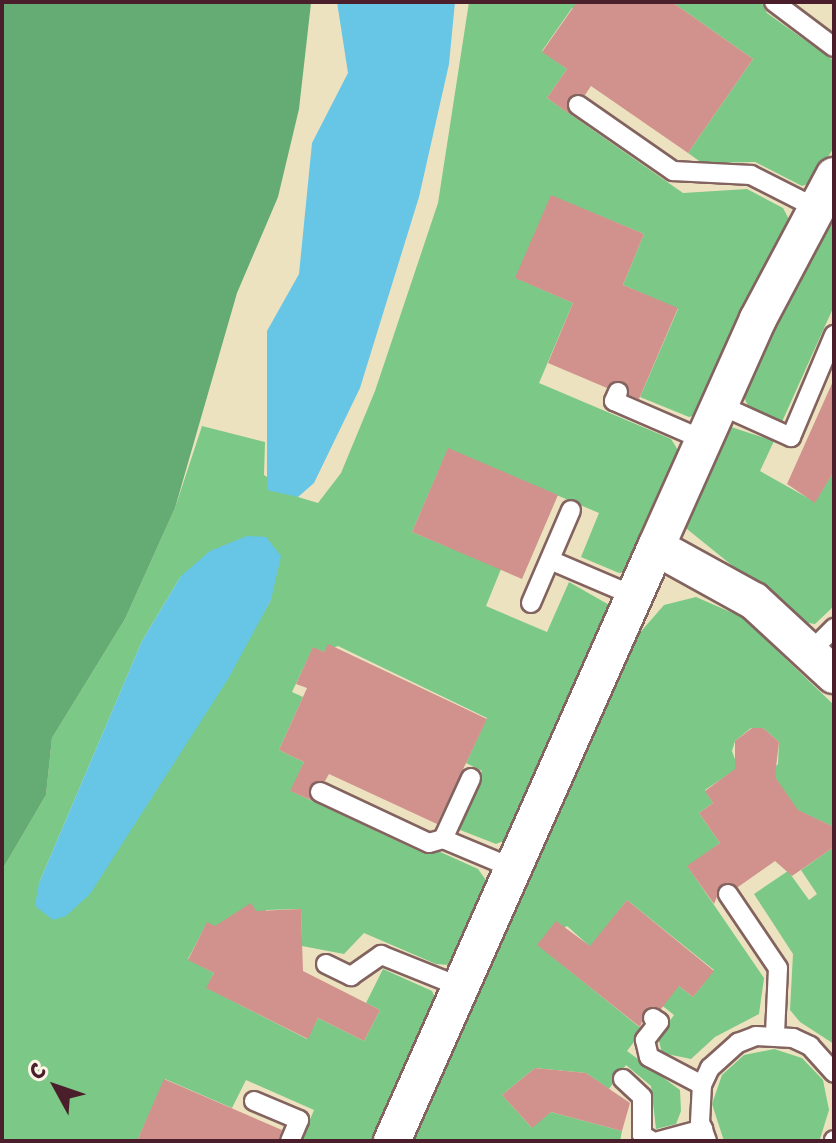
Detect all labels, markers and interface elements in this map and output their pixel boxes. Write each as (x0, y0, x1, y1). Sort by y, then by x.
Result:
north arrow (16, 1047, 96, 1127)
text: С (22, 1057, 53, 1086)

